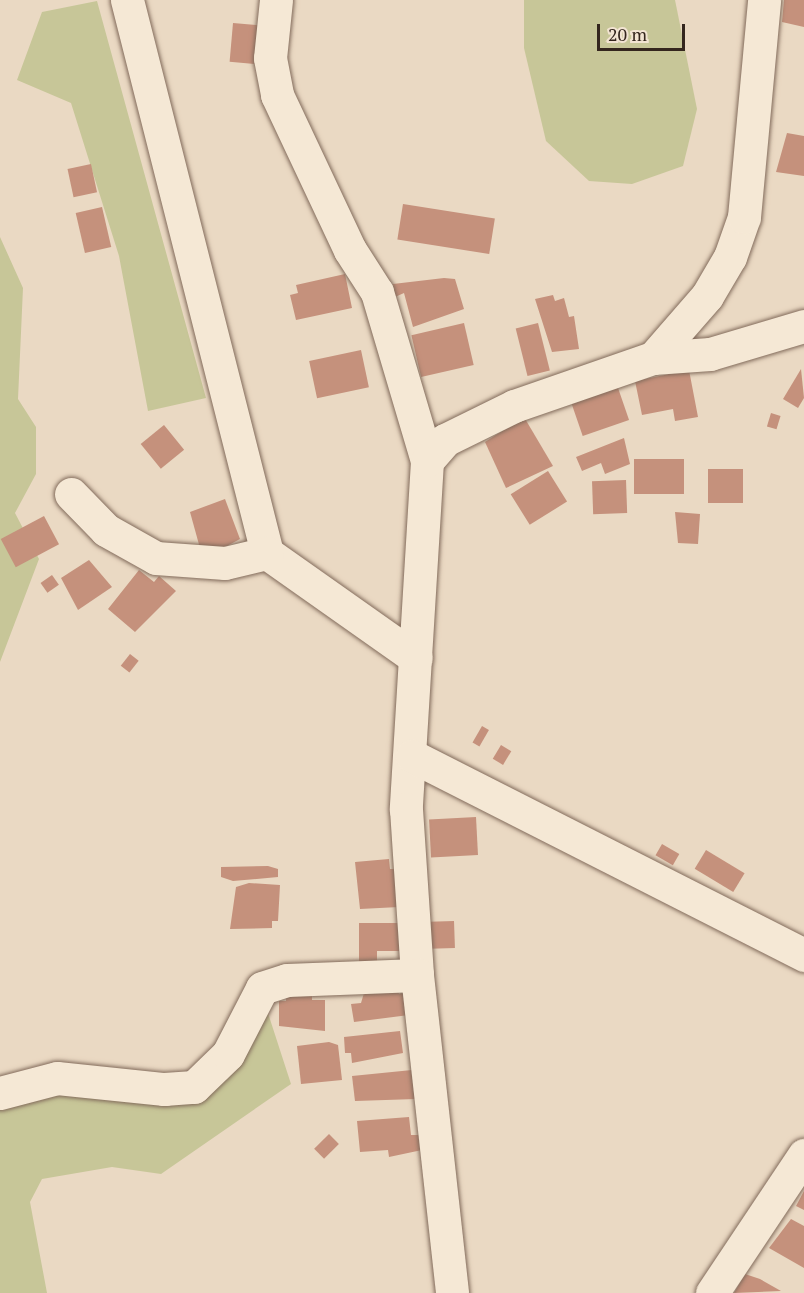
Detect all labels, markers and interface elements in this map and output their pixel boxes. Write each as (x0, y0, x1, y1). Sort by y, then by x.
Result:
scale bar (600, 12, 688, 50)
text: 20 m (608, 22, 647, 46)

